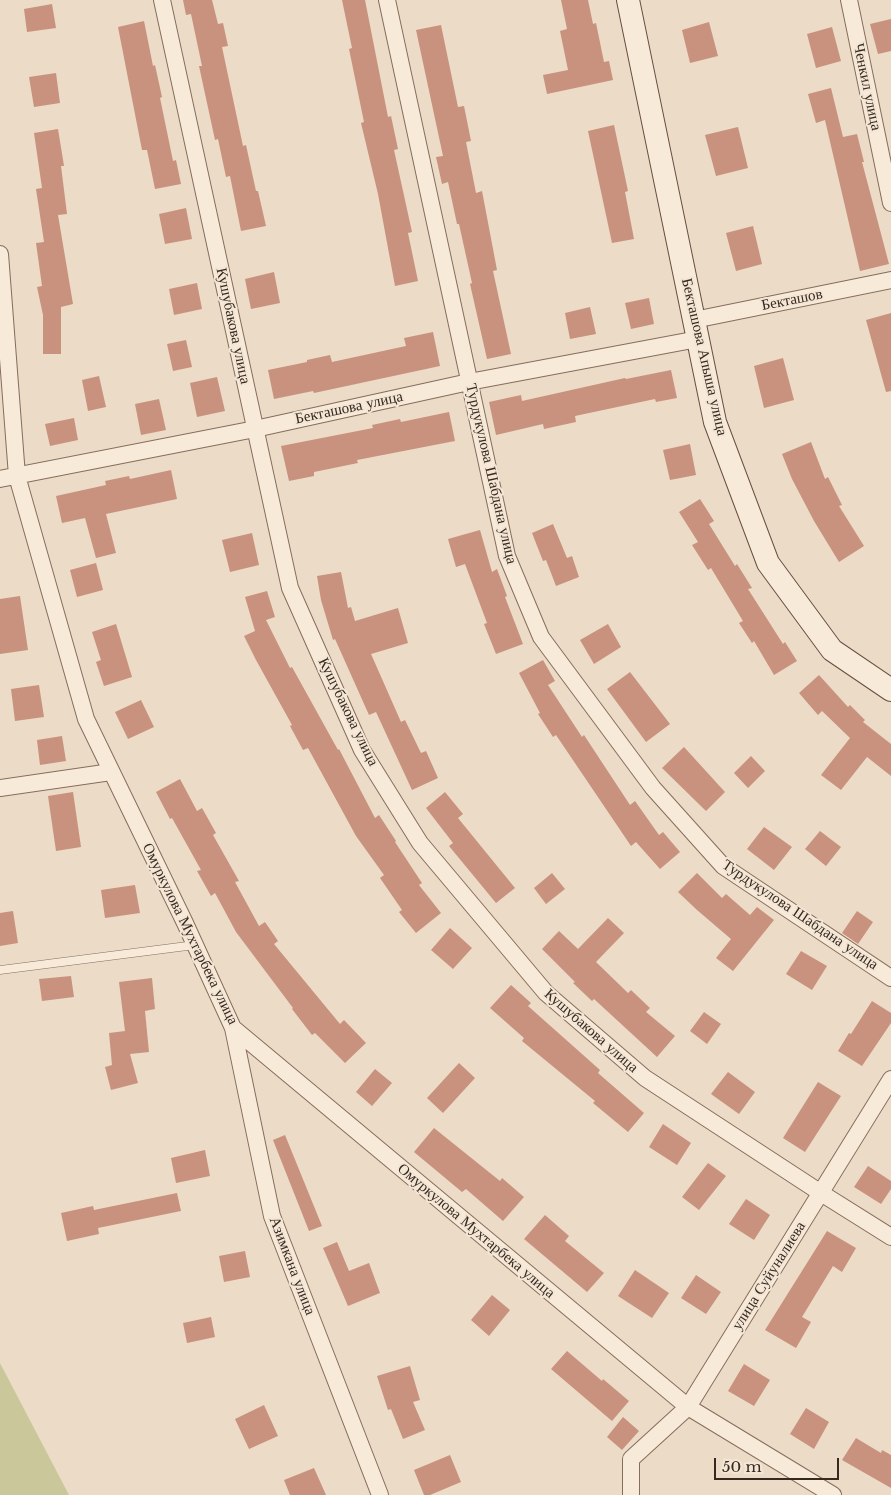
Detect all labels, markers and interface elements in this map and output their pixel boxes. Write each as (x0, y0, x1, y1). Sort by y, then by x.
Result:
street label: Ченкил улица (849, 42, 885, 132)
street label: Кушубакова улица (212, 266, 254, 386)
street label: Бекташова Апыша улица (677, 276, 731, 438)
street label: Бекташов (760, 285, 824, 315)
street label: Турдукулова Шабдана улица (461, 382, 521, 566)
street label: Бекташова улица (293, 388, 405, 428)
street label: Кушубакова улица (314, 655, 382, 769)
street label: Омуркулова Мухтарбека улица (138, 840, 242, 1028)
street label: Турдукулова Шабдана улица (719, 856, 881, 974)
street label: Кушубакова улица (540, 985, 642, 1077)
street label: Омуркулова Мухтарбека улица (394, 1160, 558, 1302)
street label: Азимкана улица (265, 1214, 319, 1318)
street label: улица Суйуналиева (728, 1218, 810, 1334)
scale bar (716, 1448, 841, 1480)
text: 50 m (722, 1457, 762, 1476)

